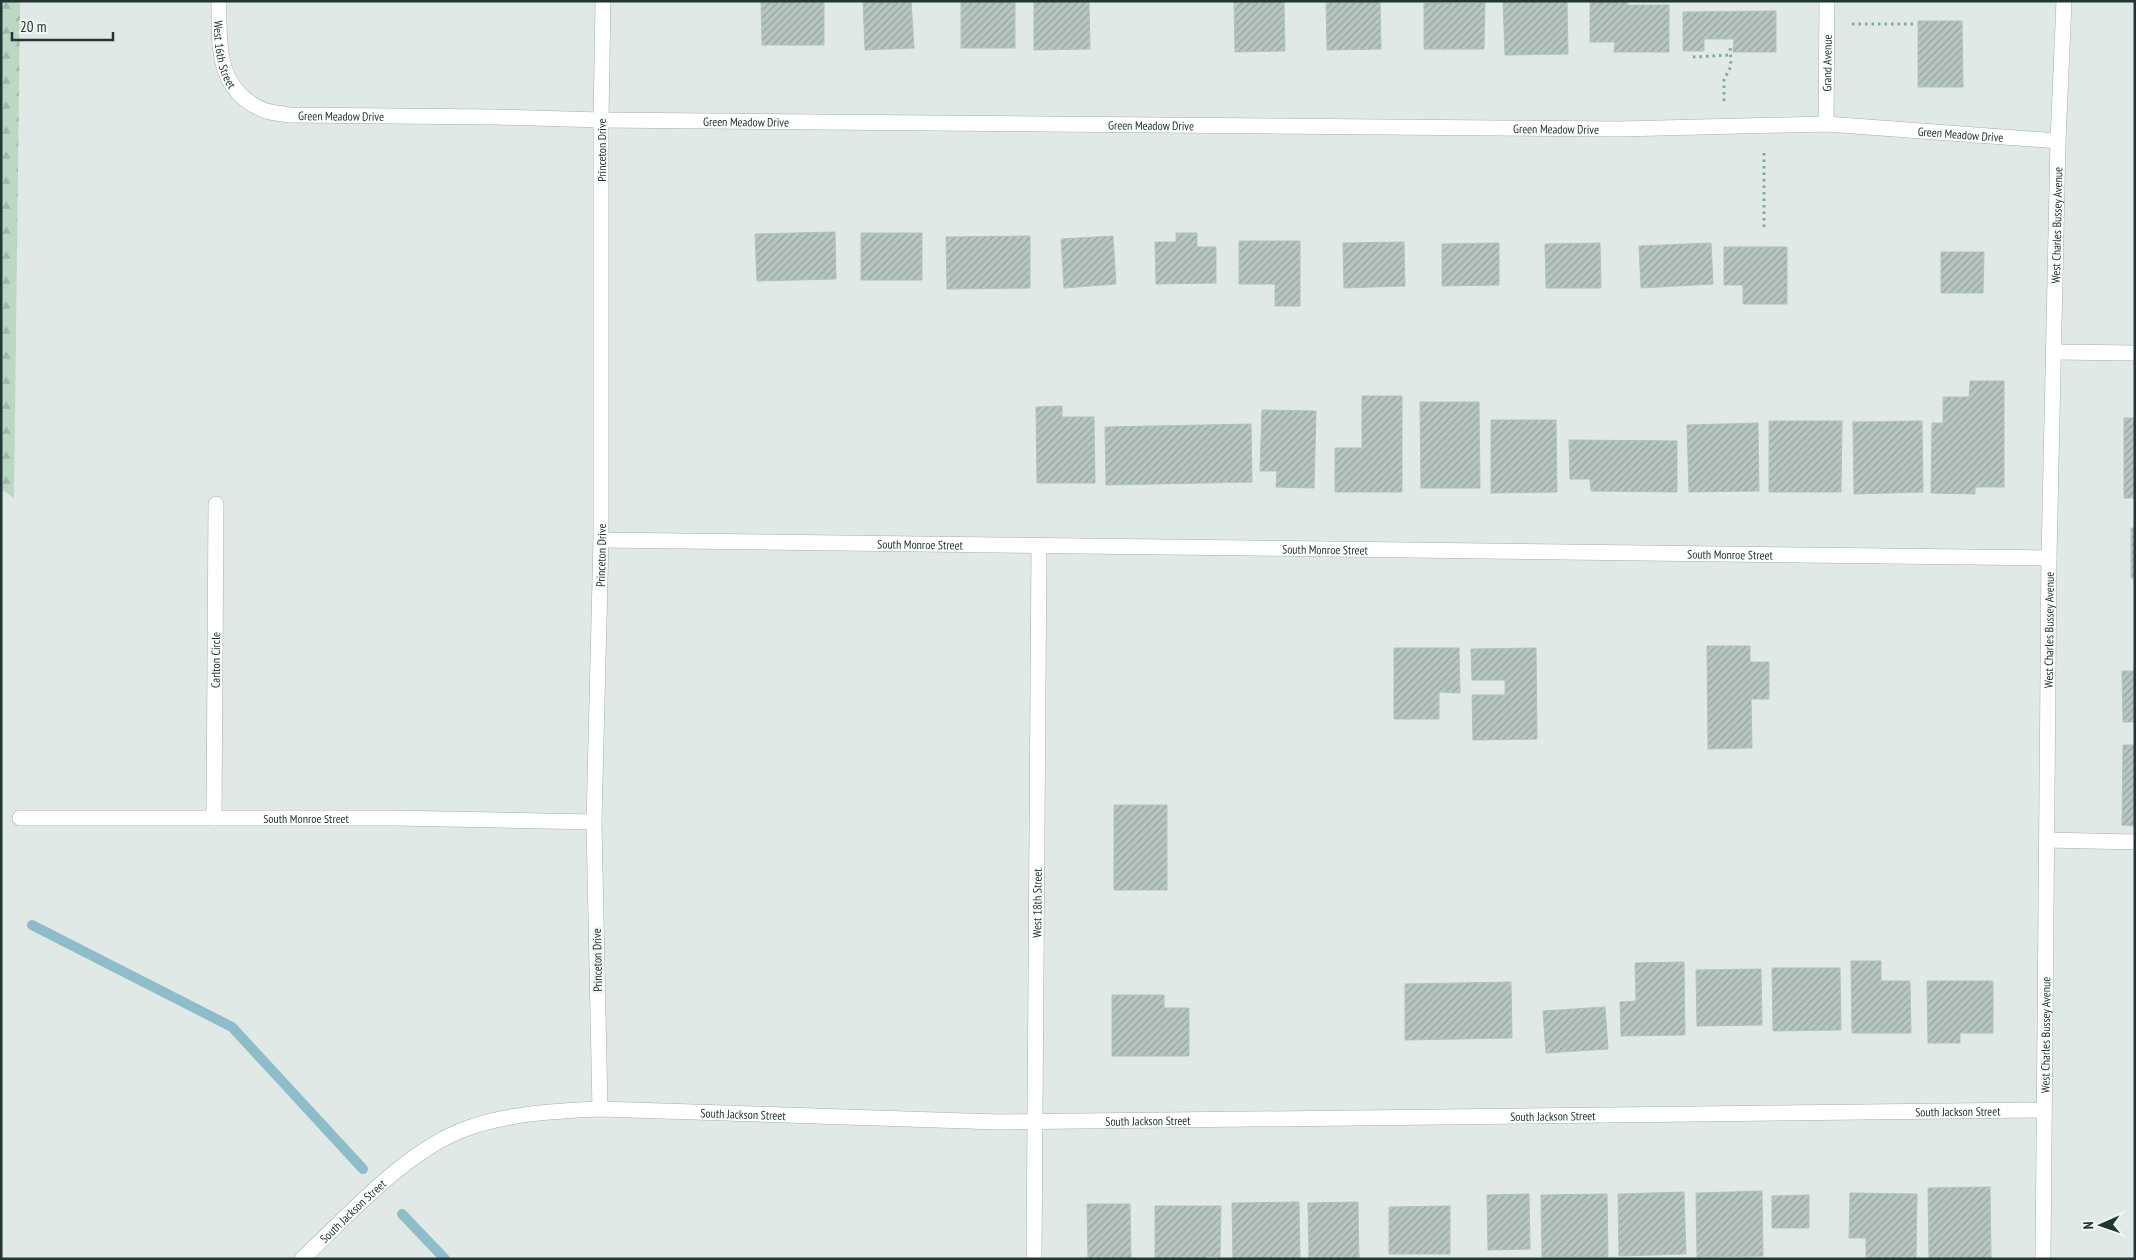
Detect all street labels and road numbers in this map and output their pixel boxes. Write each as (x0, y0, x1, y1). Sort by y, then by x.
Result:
street label: West 16th Street (211, 20, 240, 92)
street label: Grand Avenue (1819, 34, 1834, 92)
street label: Green Meadow Drive (298, 108, 384, 123)
street label: Green Meadow Drive (703, 113, 789, 129)
street label: Green Meadow Drive (1108, 117, 1194, 133)
street label: Princeton Drive (594, 118, 609, 182)
street label: Green Meadow Drive (1513, 121, 1599, 136)
street label: Green Meadow Drive (1917, 123, 2004, 144)
street label: West Charles Bussey Avenue (2047, 167, 2065, 283)
street label: Princeton Drive (592, 523, 609, 587)
street label: South Monroe Street (877, 536, 964, 552)
street label: South Monroe Street (1282, 541, 1369, 557)
street label: South Monroe Street (1687, 546, 1774, 562)
street label: West Charles Bussey Avenue (2040, 572, 2056, 688)
street label: Carlton Circle (207, 632, 223, 688)
street label: South Monroe Street (263, 811, 350, 826)
street label: West 18th Street (1029, 868, 1044, 938)
street label: Princeton Drive (589, 928, 605, 992)
street label: West Charles Bussey Avenue (2037, 977, 2053, 1093)
street label: South Jackson Street (1915, 1103, 2001, 1119)
street label: South Jackson Street (700, 1105, 787, 1123)
street label: South Jackson Street (1510, 1108, 1596, 1124)
street label: South Jackson Street (1105, 1112, 1191, 1128)
street label: South Jackson Street (316, 1175, 389, 1245)

